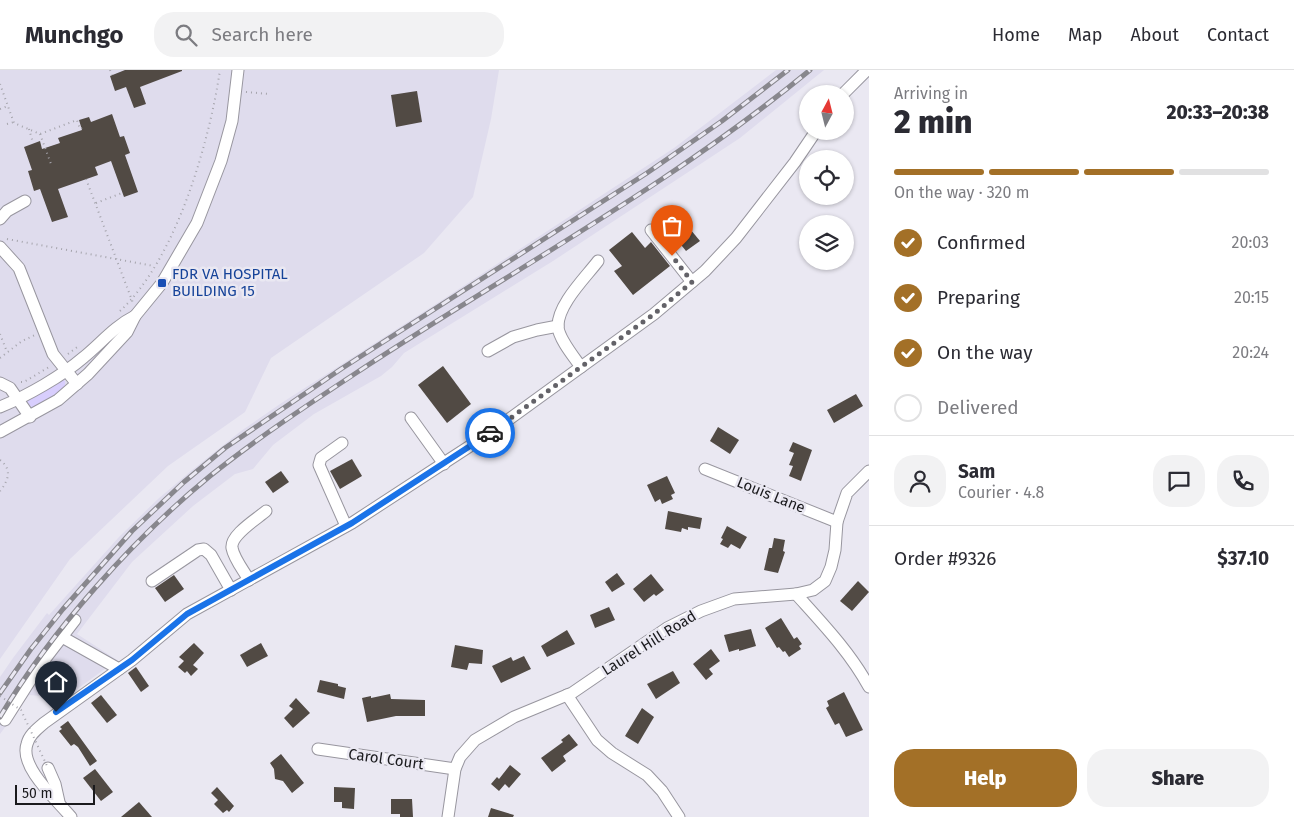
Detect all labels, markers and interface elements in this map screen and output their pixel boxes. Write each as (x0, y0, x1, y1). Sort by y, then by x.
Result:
search box (154, 12, 504, 57)
text: Munchgo (25, 21, 124, 49)
icon: search (172, 21, 200, 49)
text: Search here (212, 23, 313, 46)
text: Home (992, 24, 1040, 46)
text: Map (1068, 24, 1102, 46)
text: About (1130, 24, 1179, 46)
text: Contact (1207, 24, 1269, 46)
text: Arriving in (894, 84, 968, 103)
north arrow (799, 85, 854, 140)
map controls (799, 85, 854, 270)
text: 20:33–20:38 (1167, 101, 1269, 124)
text: 2 min (894, 103, 972, 141)
button: locate (799, 150, 854, 205)
text: On the way · 320 m (894, 183, 1029, 202)
pin (651, 205, 693, 256)
icon: bag (658, 212, 686, 240)
button: layers (799, 215, 854, 270)
icon: check (894, 229, 922, 257)
text: Confirmed (937, 231, 1026, 254)
text: 20:03 (1232, 233, 1269, 252)
place label: FDR VA HOSPITAL BUILDING 15 (172, 265, 288, 300)
marker: FDR VA HOSPITAL BUILDING 15 (156, 277, 168, 289)
icon: check (894, 284, 922, 312)
text: Preparing (937, 286, 1020, 309)
text: 20:15 (1234, 288, 1269, 307)
icon: check (894, 339, 922, 367)
text: On the way (937, 341, 1033, 364)
text: 20:24 (1232, 343, 1269, 362)
text: Delivered (937, 396, 1019, 419)
courier (465, 408, 515, 458)
icon: car (476, 419, 504, 447)
button: person (894, 455, 946, 507)
button: chat (1153, 455, 1205, 507)
button: phone (1217, 455, 1269, 507)
text: Sam (958, 460, 995, 483)
street label: Louis Lane (734, 473, 808, 517)
text: Courier · 4.8 (958, 483, 1044, 502)
text: Order #9326 (894, 547, 996, 570)
text: $37.10 (1217, 547, 1269, 570)
street label: Laurel Hill Road (598, 607, 700, 679)
pin (35, 661, 77, 712)
icon: home (42, 668, 70, 696)
street label: Carol Court (347, 745, 425, 773)
button: Help (894, 749, 1077, 807)
button: Share (1087, 749, 1269, 807)
scale bar (15, 782, 95, 805)
text: 50 m (22, 785, 53, 802)

